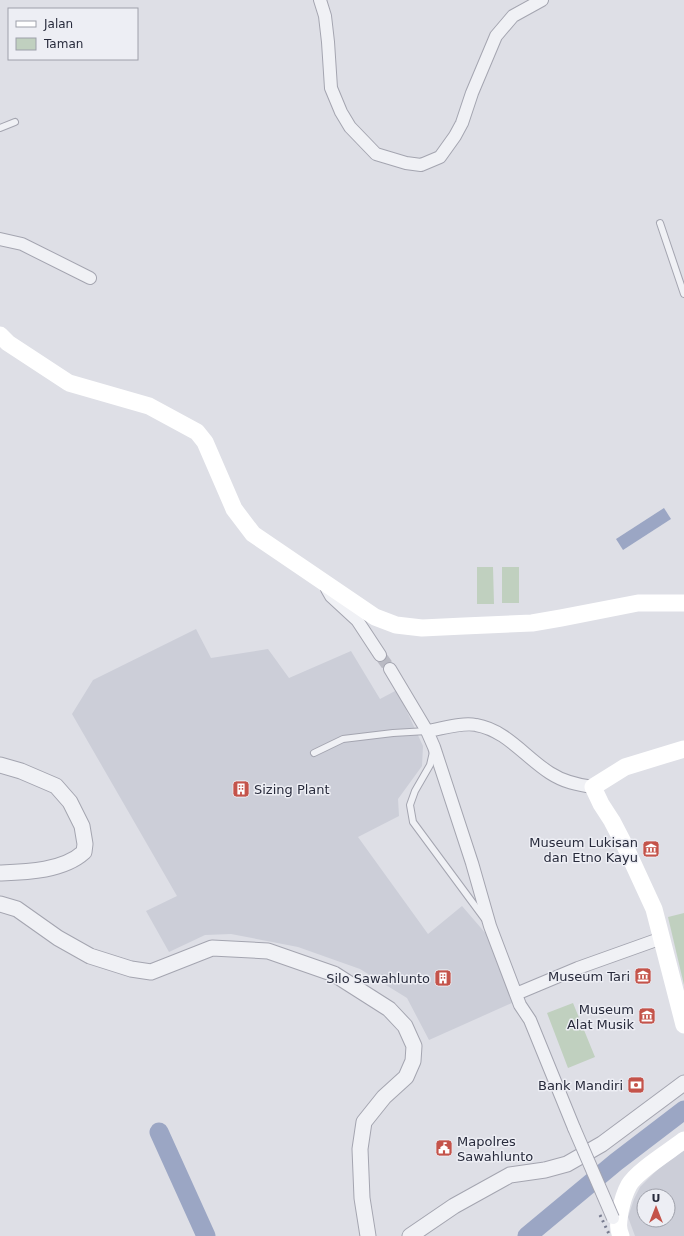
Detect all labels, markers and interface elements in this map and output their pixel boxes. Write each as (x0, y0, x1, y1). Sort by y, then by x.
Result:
legend (8, 8, 138, 60)
text: Jalan (43, 17, 73, 31)
text: Taman (43, 37, 83, 51)
building icon: Sizing Plant (231, 779, 251, 799)
place label: Sizing Plant (254, 782, 330, 797)
place label: Museum Lukisan dan Etno Kayu (529, 835, 638, 865)
museum icon: Museum Lukisan dan Etno Kayu (641, 839, 661, 859)
museum icon: Museum Tari (633, 966, 653, 986)
building icon: Silo Sawahlunto (433, 968, 453, 988)
place label: Museum Tari (548, 969, 630, 984)
place label: Silo Sawahlunto (326, 971, 430, 986)
place label: Museum Alat Musik (567, 1002, 634, 1032)
museum icon: Museum Alat Musik (637, 1006, 657, 1026)
bank icon: Bank Mandiri (626, 1075, 646, 1095)
place label: Bank Mandiri (538, 1078, 623, 1093)
place label: Mapolres Sawahlunto (457, 1134, 533, 1164)
public building icon: Mapolres Sawahlunto (434, 1138, 454, 1158)
north arrow (636, 1188, 676, 1228)
text: U (652, 1192, 660, 1205)

